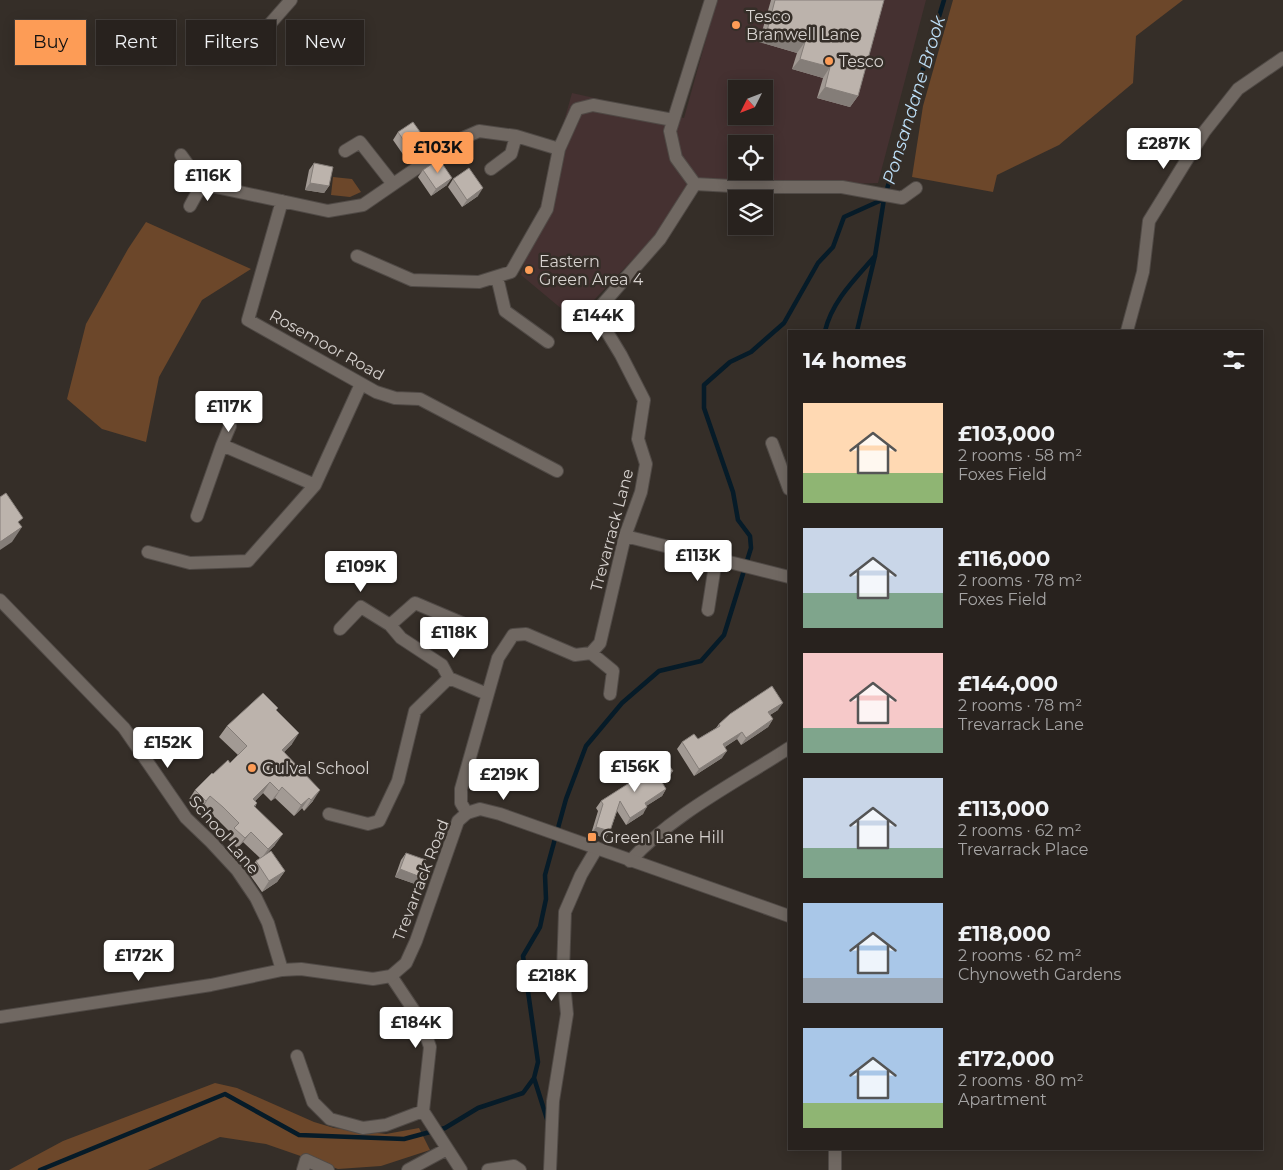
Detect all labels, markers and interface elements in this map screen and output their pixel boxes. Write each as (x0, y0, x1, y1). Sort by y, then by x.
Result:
place label: Tesco Branwell Lane (746, 7, 860, 44)
water label: Ponsandane Brook (878, 12, 951, 187)
marker: Tesco Branwell Lane (730, 19, 742, 31)
chip: Buy (15, 20, 86, 65)
chip: Rent (96, 20, 176, 65)
chip: Filters (186, 20, 276, 65)
chip: New (286, 20, 364, 65)
place label: Tesco (839, 52, 884, 71)
marker: Tesco (823, 55, 835, 67)
north arrow (728, 80, 772, 125)
map controls (728, 80, 773, 235)
pin: £287K (1129, 128, 1199, 170)
pin: £103K (403, 132, 473, 174)
text: £287K (1138, 134, 1190, 153)
button: locate (728, 135, 773, 180)
text: £103K (413, 138, 463, 157)
pin: £116K (173, 160, 243, 202)
text: £116K (185, 166, 231, 185)
button: layers (728, 190, 773, 235)
place label: Eastern Green Area 4 (539, 252, 644, 289)
marker: Eastern Green Area 4 (523, 264, 535, 276)
pin: £144K (563, 300, 633, 342)
street label: Rosemoor Road (266, 306, 388, 384)
text: £144K (572, 306, 624, 325)
icon: filters (1220, 346, 1248, 374)
text: 14 homes (803, 348, 907, 373)
pin: £117K (194, 390, 264, 433)
text: £117K (206, 397, 252, 416)
text: £103,000 (958, 421, 1055, 446)
icon: home (843, 423, 903, 483)
text: 2 rooms · 58 m² (958, 446, 1082, 465)
text: Foxes Field (958, 465, 1047, 484)
street label: Trevarrack Lane (587, 467, 637, 593)
pin: £113K (663, 540, 733, 582)
text: £113K (676, 546, 720, 565)
text: £116,000 (958, 546, 1050, 571)
icon: home (843, 548, 903, 608)
pin: £109K (326, 550, 396, 593)
text: £109K (336, 557, 386, 576)
text: 2 rooms · 78 m² (958, 571, 1082, 590)
text: Foxes Field (958, 590, 1047, 609)
pin: £118K (419, 616, 489, 659)
text: £118K (431, 623, 477, 642)
text: £144,000 (958, 671, 1058, 696)
icon: home (843, 673, 903, 733)
text: 2 rooms · 78 m² (958, 696, 1082, 715)
text: Trevarrack Lane (958, 715, 1084, 734)
pin: £152K (133, 726, 203, 769)
text: £152K (144, 733, 192, 752)
pin: £156K (600, 750, 670, 793)
text: £156K (611, 757, 659, 776)
pin: £219K (469, 758, 539, 801)
place label: Gulval School (262, 759, 370, 778)
marker: Gulval School (246, 762, 258, 774)
text: £219K (480, 765, 528, 784)
street label: School Lane (185, 792, 263, 878)
text: £113,000 (958, 796, 1049, 821)
icon: home (843, 798, 903, 858)
street label: Trevarrack Road (389, 817, 453, 943)
text: 2 rooms · 62 m² (958, 821, 1082, 840)
place label: Green Lane Hill (602, 828, 724, 847)
marker: Green Lane Hill (586, 831, 598, 843)
text: Trevarrack Place (958, 840, 1088, 859)
text: £118,000 (958, 921, 1051, 946)
icon: home (843, 923, 903, 983)
pin: £172K (104, 940, 174, 982)
text: £172K (115, 946, 163, 965)
text: 2 rooms · 62 m² (958, 946, 1082, 965)
pin: £218K (517, 960, 587, 1002)
text: Chynoweth Gardens (958, 965, 1121, 984)
text: £218K (528, 966, 576, 985)
pin: £184K (381, 1006, 451, 1049)
text: £184K (391, 1013, 441, 1032)
text: £172,000 (958, 1046, 1054, 1071)
icon: home (843, 1048, 903, 1108)
text: 2 rooms · 80 m² (958, 1071, 1084, 1090)
text: Apartment (958, 1090, 1047, 1109)

